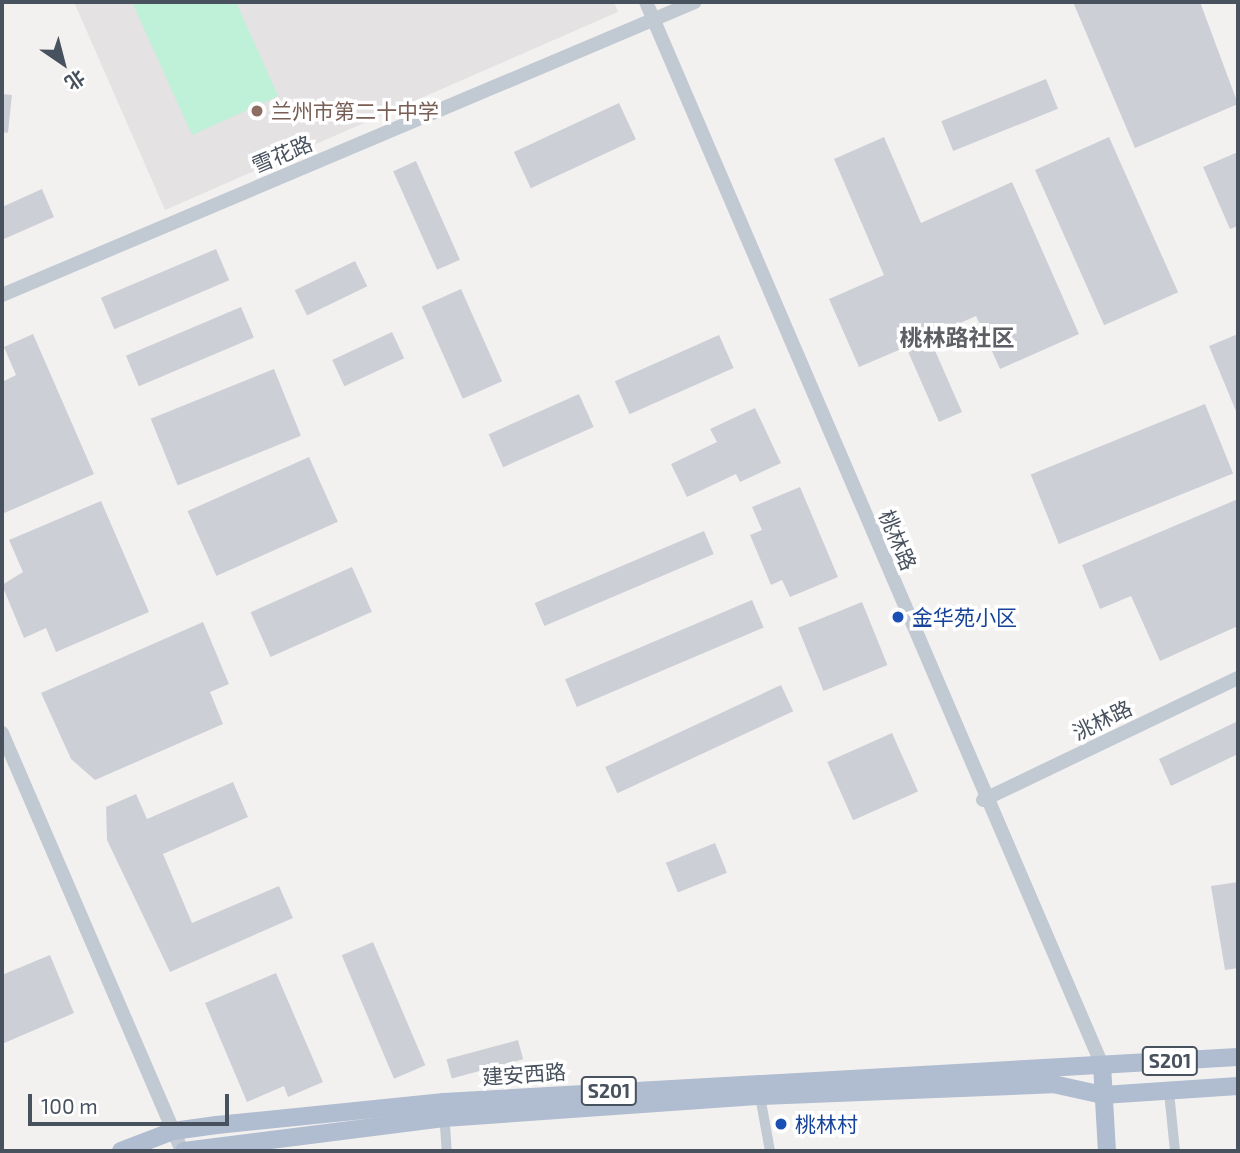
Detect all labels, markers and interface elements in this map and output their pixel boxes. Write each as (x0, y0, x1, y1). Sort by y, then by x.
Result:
north arrow (28, 28, 98, 98)
text: 北 (61, 66, 90, 95)
place label: 兰州市第二十中学 (271, 98, 439, 124)
marker: 兰州市第二十中学 (249, 103, 265, 119)
street label: 雪花路 (248, 130, 316, 178)
district label: 桃林路社区 (900, 323, 1014, 351)
street label: 桃林路 (874, 506, 922, 574)
place label: 金华苑小区 (912, 604, 1017, 630)
marker: 金华苑小区 (890, 609, 906, 625)
street label: 洮林路 (1068, 695, 1136, 745)
road number: S201 (1140, 1046, 1200, 1077)
street label: 建安西路 (481, 1059, 567, 1089)
road number: S201 (579, 1076, 639, 1106)
scale bar (32, 1080, 233, 1124)
text: 100 m (41, 1093, 98, 1118)
place label: 桃林村 (795, 1111, 858, 1137)
marker: 桃林村 (773, 1116, 789, 1132)

